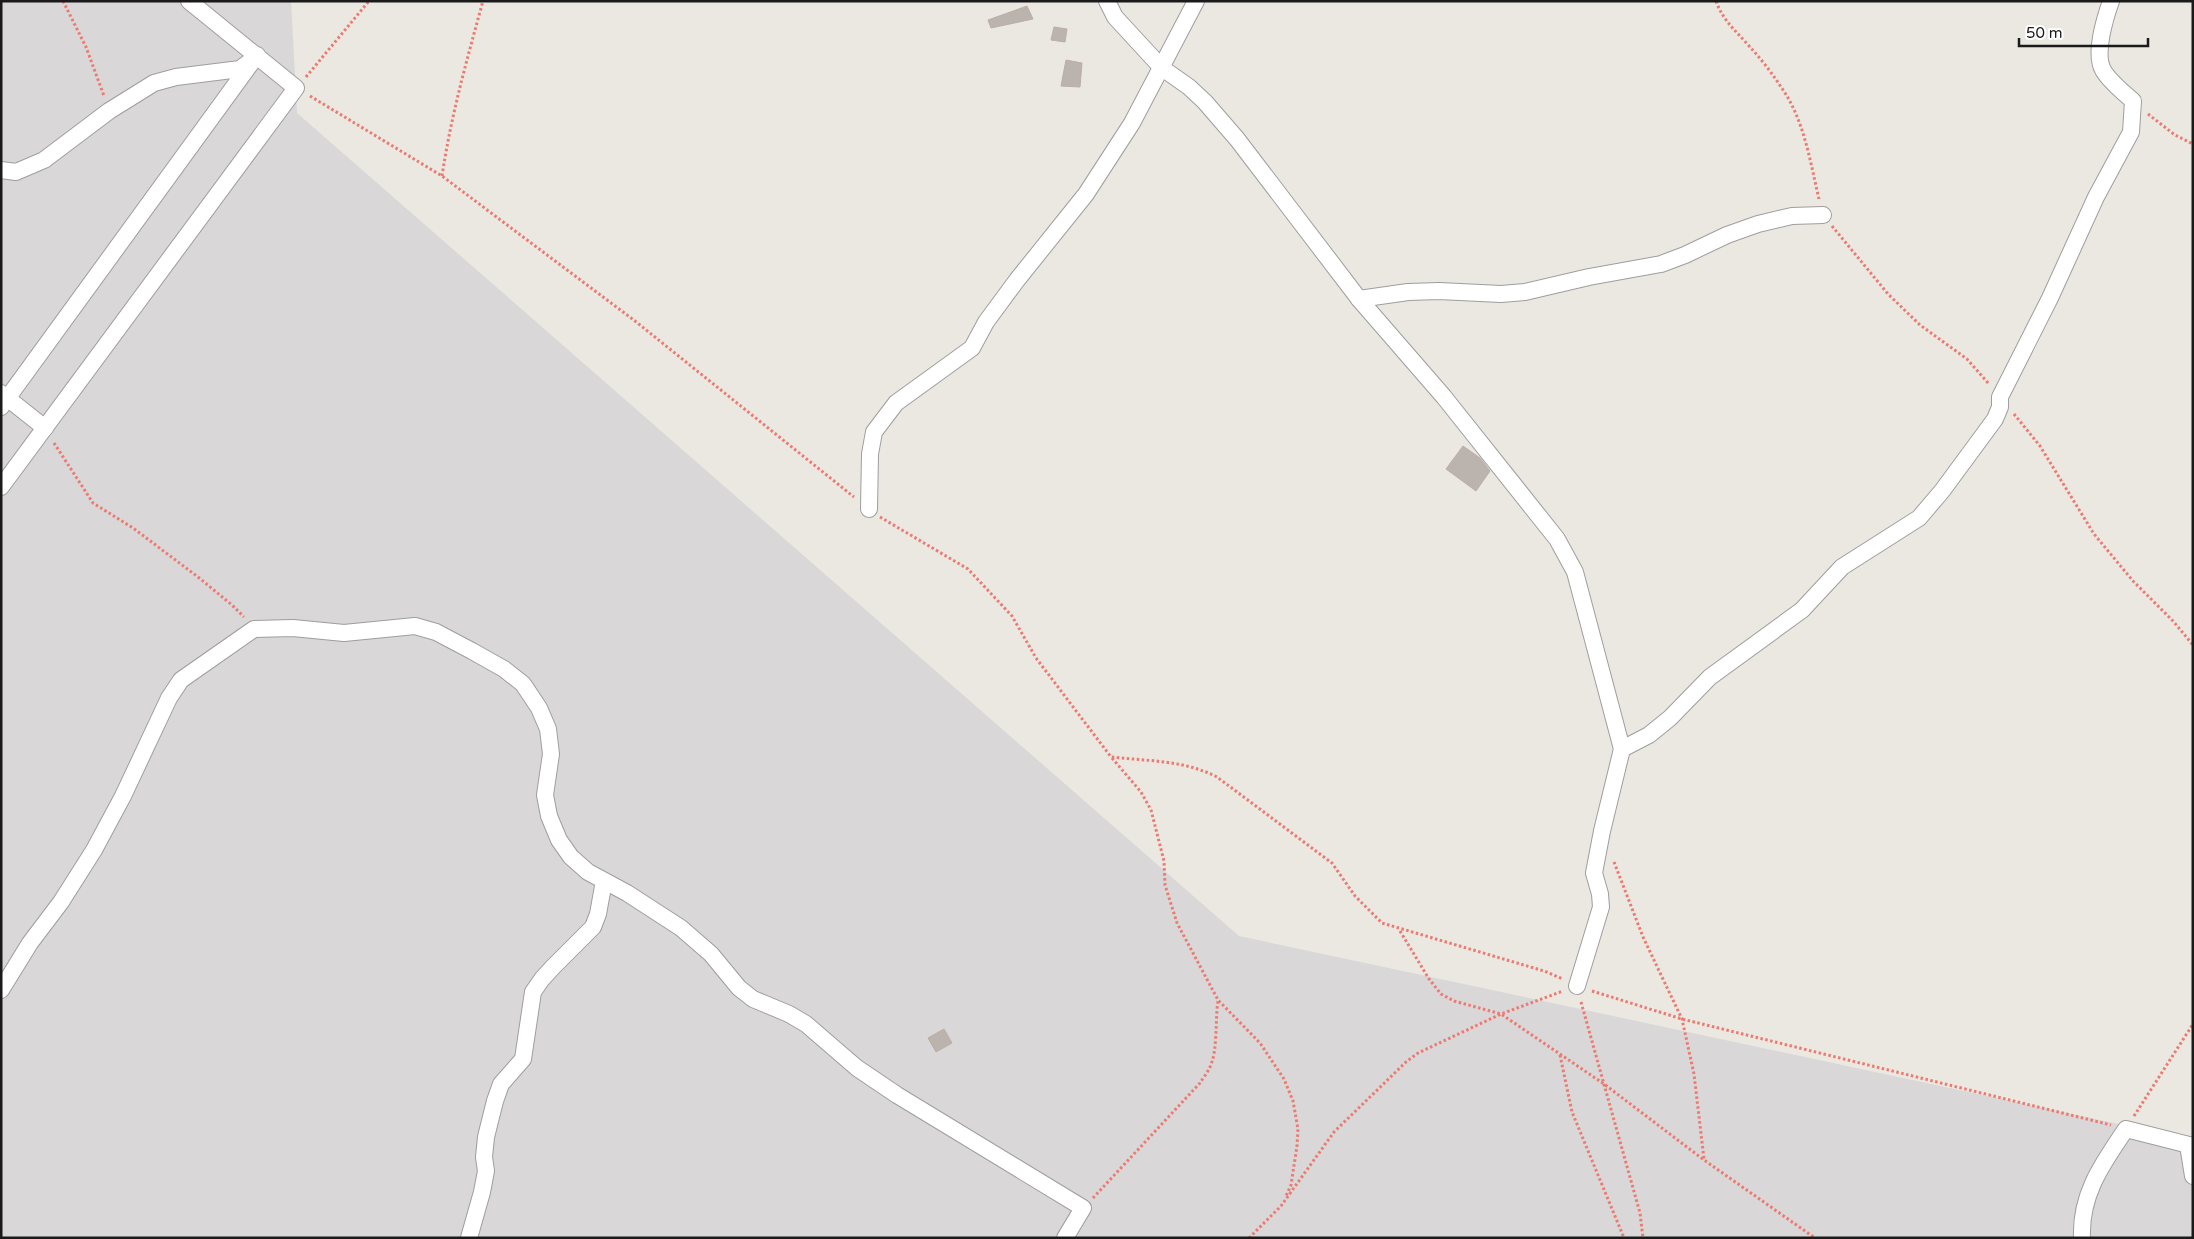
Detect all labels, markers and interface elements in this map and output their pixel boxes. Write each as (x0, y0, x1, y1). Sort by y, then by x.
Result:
scale bar (2019, 15, 2148, 47)
text: 50 m (2026, 24, 2063, 42)

